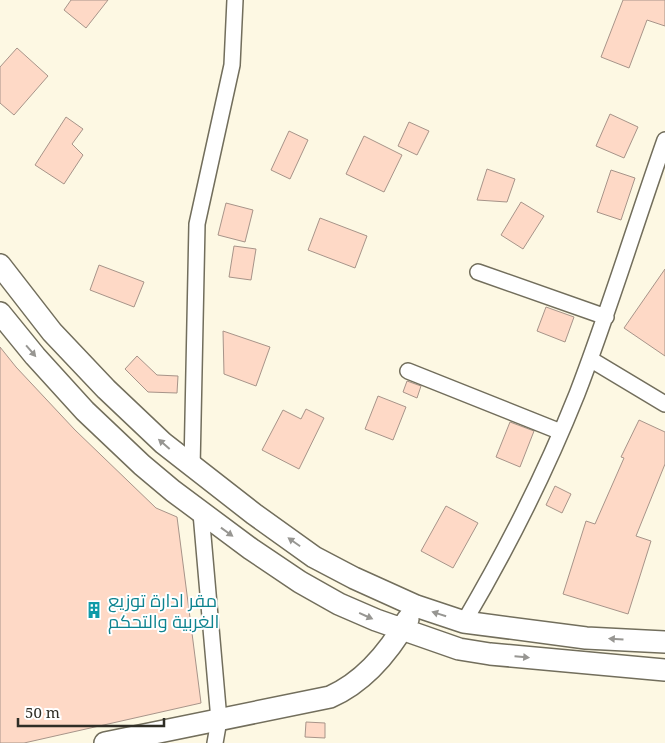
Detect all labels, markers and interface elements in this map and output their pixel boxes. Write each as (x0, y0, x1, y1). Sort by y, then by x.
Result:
one-way arrow (25, 344, 37, 356)
one-way arrow (159, 438, 171, 450)
one-way arrow (220, 526, 233, 537)
one-way arrow (287, 537, 301, 547)
place label: مقر ادارة توزيع الغربية والتحكم (108, 588, 219, 634)
building icon: مقر ادارة توزيع الغربية والتحكم (84, 600, 104, 620)
one-way arrow (431, 609, 446, 617)
one-way arrow (359, 612, 373, 620)
one-way arrow (608, 635, 624, 643)
one-way arrow (514, 654, 530, 662)
scale bar (18, 696, 164, 728)
text: 50 m (25, 702, 60, 722)

